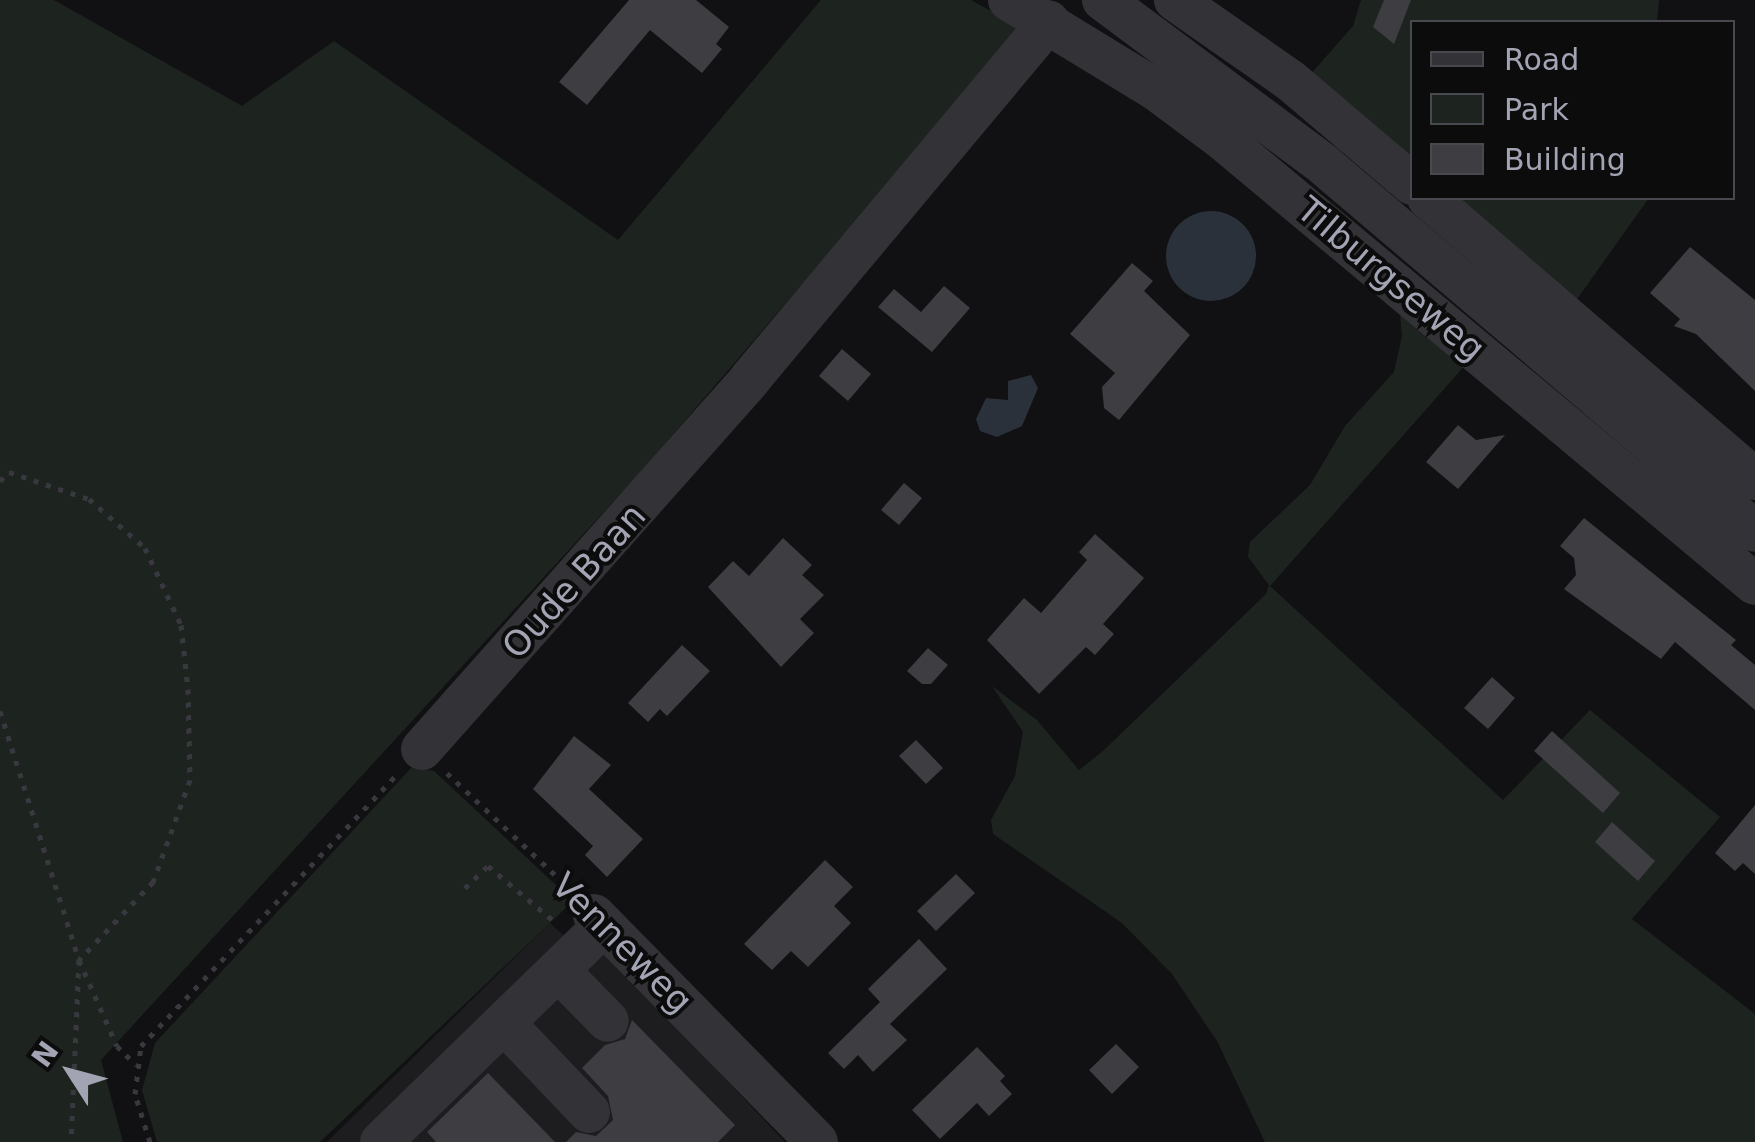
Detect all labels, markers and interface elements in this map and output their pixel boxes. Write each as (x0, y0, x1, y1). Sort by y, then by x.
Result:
legend (1410, 20, 1735, 200)
text: Road (1504, 42, 1579, 77)
text: Park (1504, 92, 1569, 127)
text: Building (1504, 142, 1626, 177)
street label: Tilburgseweg (1289, 188, 1493, 370)
street label: Oude Baan (494, 495, 654, 667)
street label: Venneweg (543, 864, 701, 1022)
north arrow (20, 1022, 120, 1122)
text: N (25, 1035, 66, 1073)

